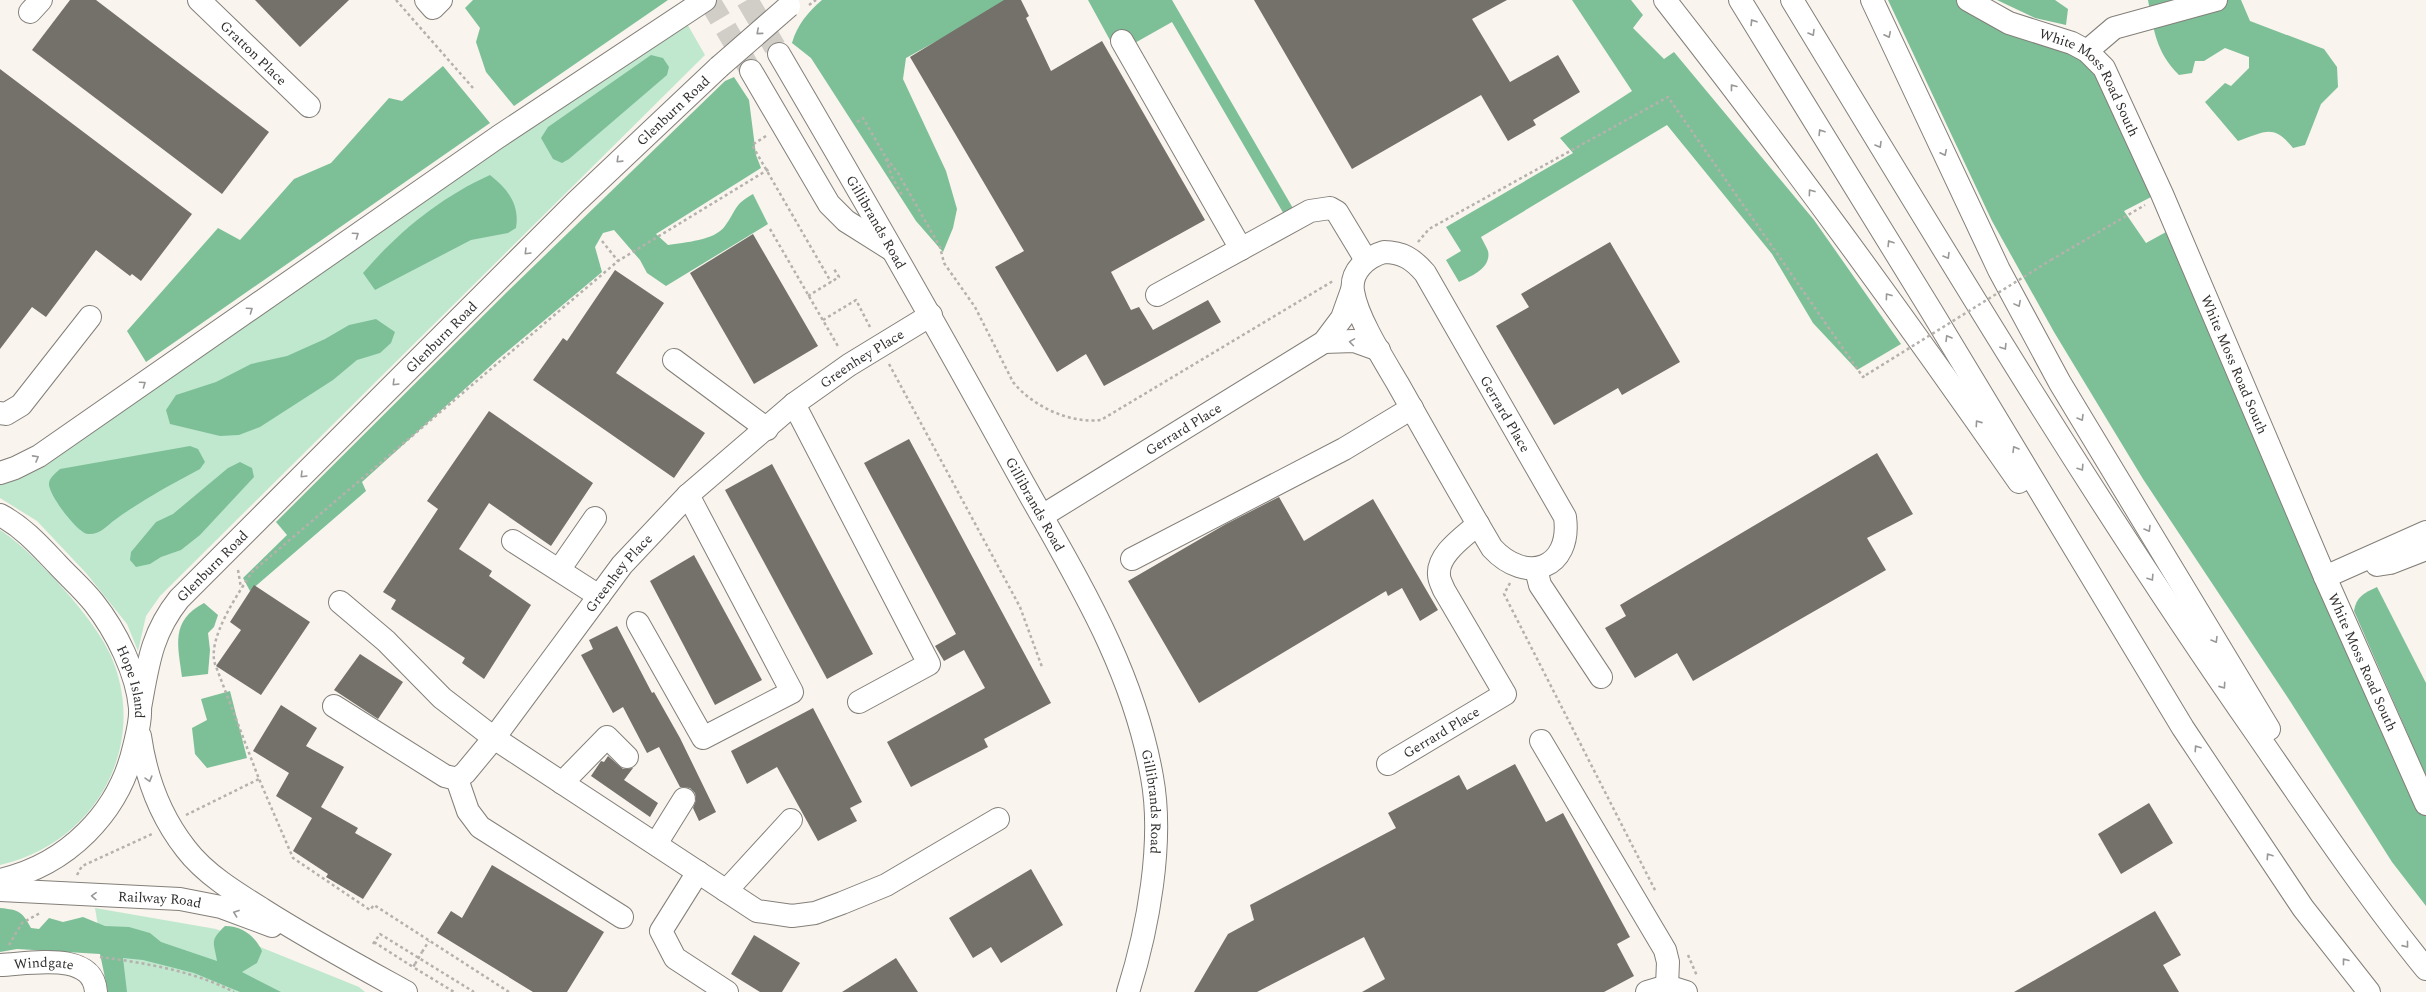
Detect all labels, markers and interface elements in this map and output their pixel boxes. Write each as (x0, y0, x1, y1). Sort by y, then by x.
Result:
street label: Gratton Place (216, 15, 292, 90)
one-way arrow (1751, 19, 1758, 26)
street label: White Moss Road South (2037, 23, 2145, 140)
one-way arrow (756, 27, 764, 34)
one-way arrow (1807, 29, 1815, 36)
one-way arrow (1883, 31, 1891, 39)
street label: Glenburn Road (631, 70, 715, 150)
one-way arrow (1731, 85, 1738, 92)
one-way arrow (1819, 129, 1826, 136)
one-way arrow (1875, 141, 1882, 148)
one-way arrow (1939, 148, 1947, 156)
one-way arrow (616, 155, 624, 163)
street label: Gillibrands Road (841, 171, 912, 273)
one-way arrow (1809, 189, 1816, 196)
one-way arrow (352, 232, 359, 240)
one-way arrow (1887, 240, 1894, 247)
one-way arrow (524, 247, 532, 255)
one-way arrow (1942, 252, 1949, 259)
street label: White Moss Road South (2196, 292, 2273, 437)
one-way arrow (1886, 294, 1893, 301)
street label: Glenburn Road (400, 296, 482, 378)
one-way arrow (2013, 300, 2021, 307)
one-way arrow (245, 308, 252, 315)
street label: Greenhey Place (815, 323, 908, 393)
one-way arrow (1945, 335, 1952, 342)
one-way arrow (1349, 338, 1355, 347)
one-way arrow (1999, 343, 2006, 350)
street label: Gerrard Place (1474, 372, 1536, 457)
one-way arrow (392, 378, 400, 386)
one-way arrow (139, 381, 146, 389)
street label: Gerrard Place (1141, 397, 1226, 460)
one-way arrow (2077, 414, 2084, 421)
one-way arrow (1975, 420, 1983, 427)
one-way arrow (2012, 446, 2019, 453)
street label: Gillibrands Road (1000, 453, 1070, 555)
one-way arrow (32, 455, 39, 462)
one-way arrow (2076, 464, 2083, 471)
one-way arrow (300, 470, 308, 478)
street label: Glenburn Road (171, 525, 253, 607)
one-way arrow (2144, 525, 2151, 532)
street label: Greenhey Place (580, 528, 657, 617)
one-way arrow (2147, 574, 2154, 581)
street label: White Moss Road South (2323, 589, 2403, 734)
one-way arrow (2211, 636, 2218, 643)
street label: Hope Island (111, 642, 151, 719)
one-way arrow (2218, 682, 2226, 689)
street label: Gerrard Place (1399, 701, 1484, 763)
one-way arrow (2194, 745, 2201, 752)
street label: Gillibrands Road (1136, 747, 1167, 855)
one-way arrow (144, 775, 153, 782)
one-way arrow (2266, 853, 2274, 860)
street label: Railway Road (117, 885, 204, 914)
one-way arrow (91, 892, 97, 900)
one-way arrow (233, 910, 240, 918)
one-way arrow (2401, 940, 2408, 947)
street label: Windgate (13, 951, 76, 975)
one-way arrow (2343, 959, 2350, 966)

